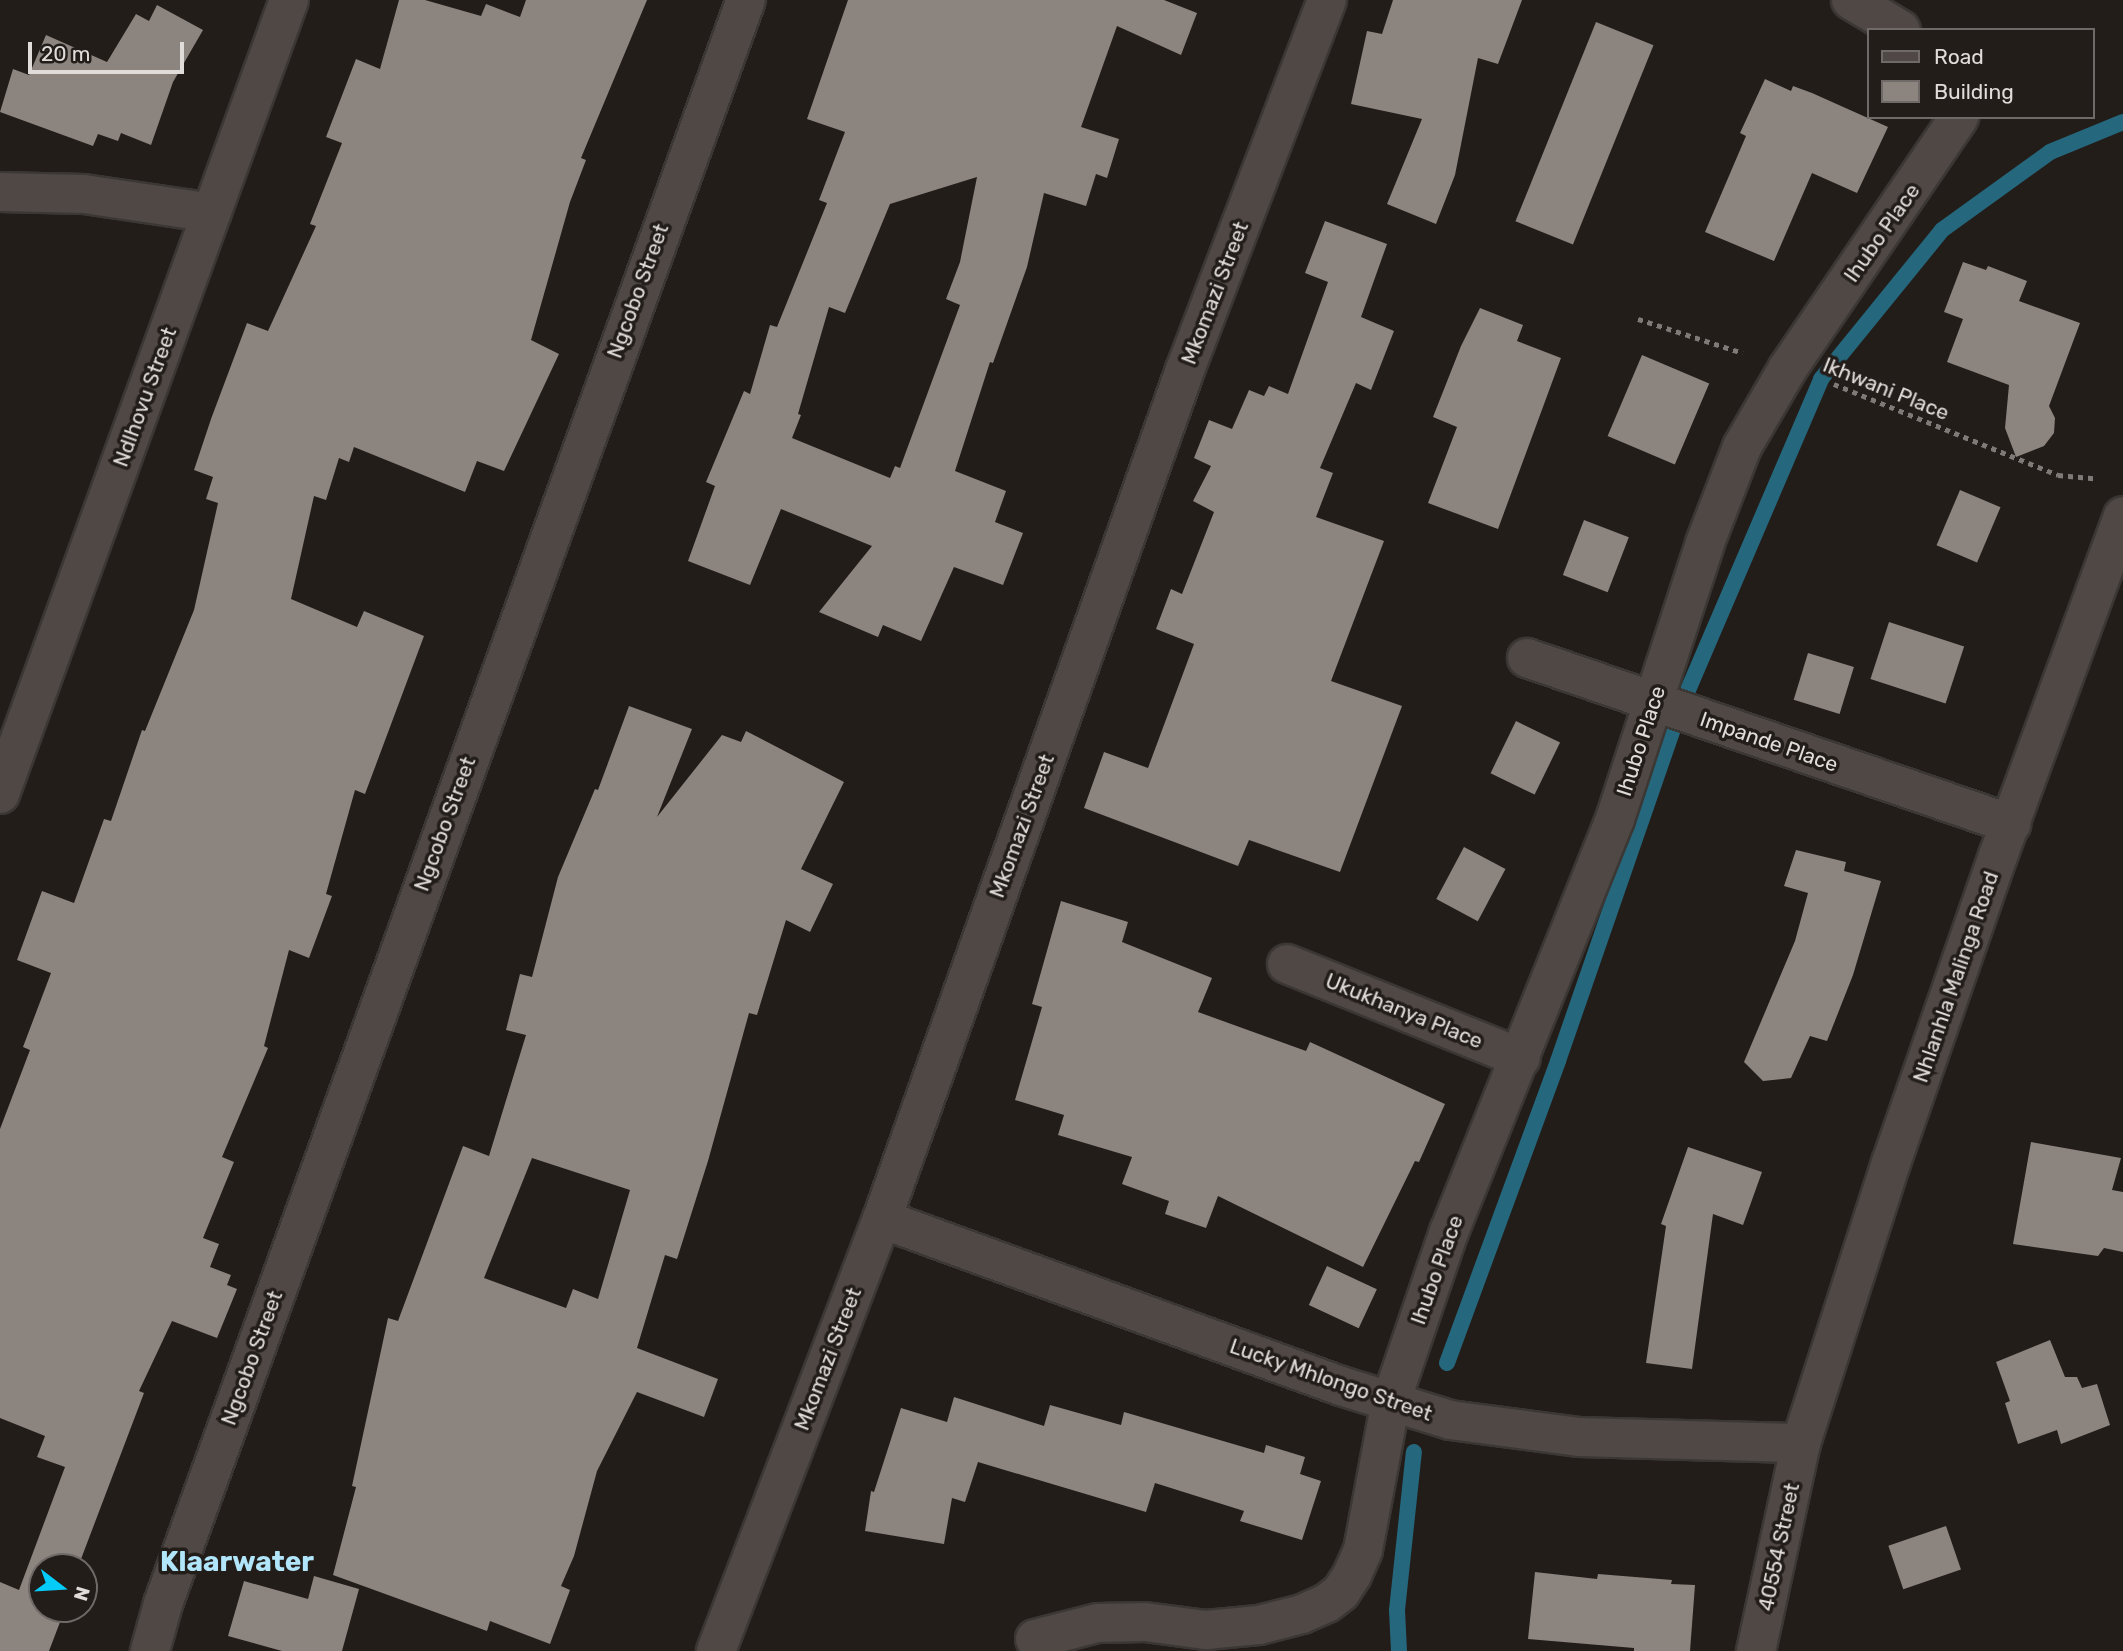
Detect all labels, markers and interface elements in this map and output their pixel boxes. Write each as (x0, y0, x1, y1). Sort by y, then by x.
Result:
scale bar (32, 28, 187, 72)
legend (1868, 28, 2095, 119)
text: 20 m (41, 41, 90, 66)
text: Road (1934, 44, 1984, 69)
text: Building (1934, 79, 2014, 104)
street label: Ihubo Place (1839, 179, 1925, 287)
street label: Mkomazi Street (1176, 218, 1254, 368)
street label: Ngcobo Street (602, 220, 674, 362)
street label: Ndlhovu Street (108, 324, 182, 470)
street label: Ikhwani Place (1819, 352, 1953, 426)
street label: Ihubo Place (1611, 683, 1671, 799)
street label: Impande Place (1697, 707, 1841, 777)
street label: Mkomazi Street (984, 751, 1060, 901)
street label: Ngcobo Street (409, 753, 481, 895)
street label: Nhlanhla Malinga Road (1908, 868, 2004, 1086)
street label: Ukukhanya Place (1322, 968, 1486, 1054)
street label: Ihubo Place (1406, 1212, 1468, 1328)
street label: Mkomazi Street (789, 1284, 867, 1434)
street label: Ngcobo Street (216, 1287, 288, 1429)
street label: Lucky Mhlongo Street (1226, 1333, 1436, 1427)
street label: 40554 Street (1753, 1481, 1805, 1613)
district label: Klaarwater (160, 1545, 314, 1579)
north arrow (28, 1553, 98, 1623)
text: N (69, 1584, 95, 1604)

